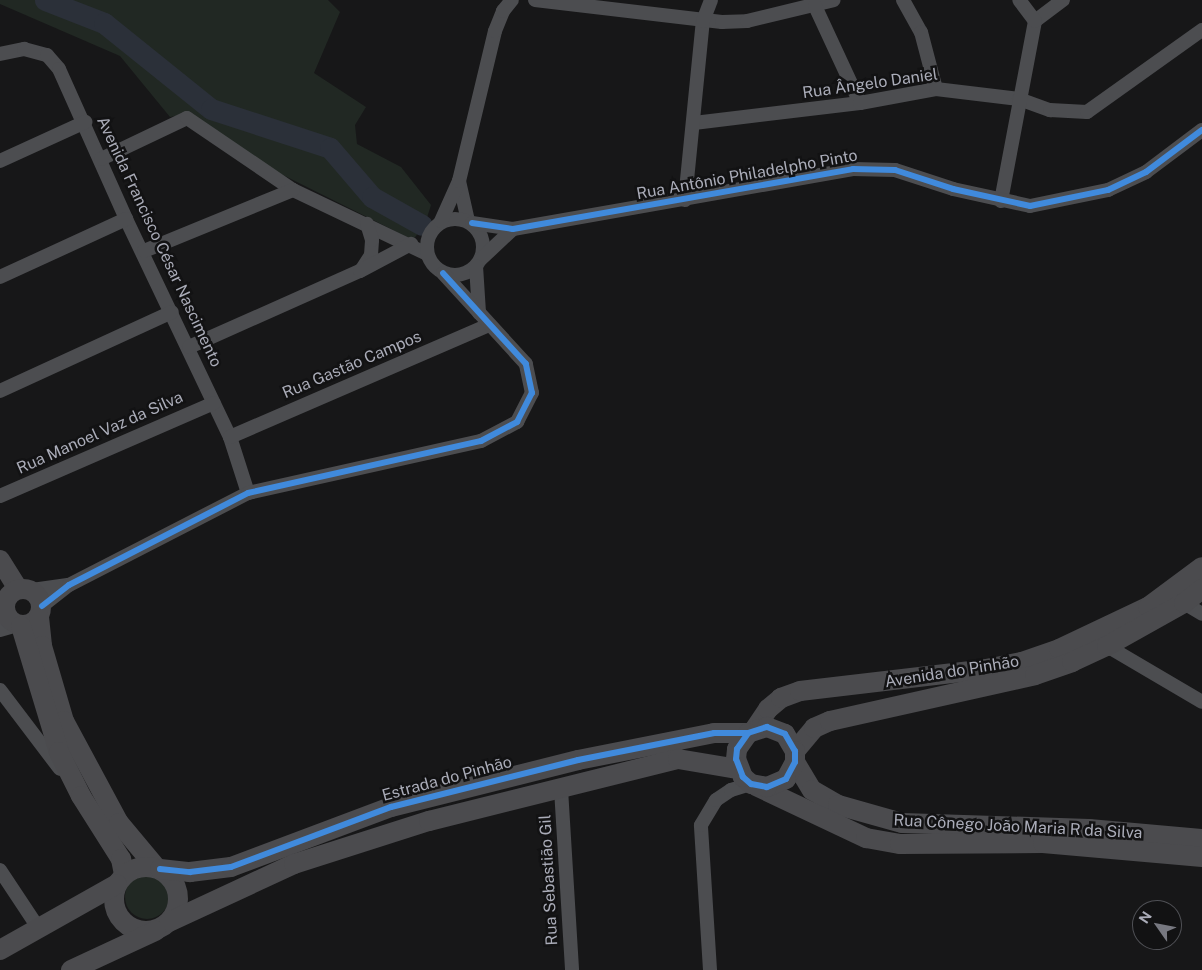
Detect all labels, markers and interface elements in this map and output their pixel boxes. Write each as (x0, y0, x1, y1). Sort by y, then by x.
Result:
street label: Rua Ângelo Daniel (801, 65, 939, 103)
street label: Avenida Francisco César Nascimento (92, 114, 226, 370)
street label: Rua Antônio Philadelpho Pinto (635, 146, 859, 204)
street label: Rua Gastão Campos (280, 327, 424, 403)
street label: Rua Manoel Vaz da Silva (14, 388, 186, 478)
street label: Avenida do Pinhão (883, 652, 1021, 692)
street label: Estrada do Pinhão (380, 752, 514, 806)
street label: Rua Cônego João Maria R da Silva (893, 811, 1143, 843)
street label: Rua Sebastião Gil (536, 814, 562, 946)
north arrow (1132, 900, 1182, 950)
text: N (1136, 908, 1155, 926)

